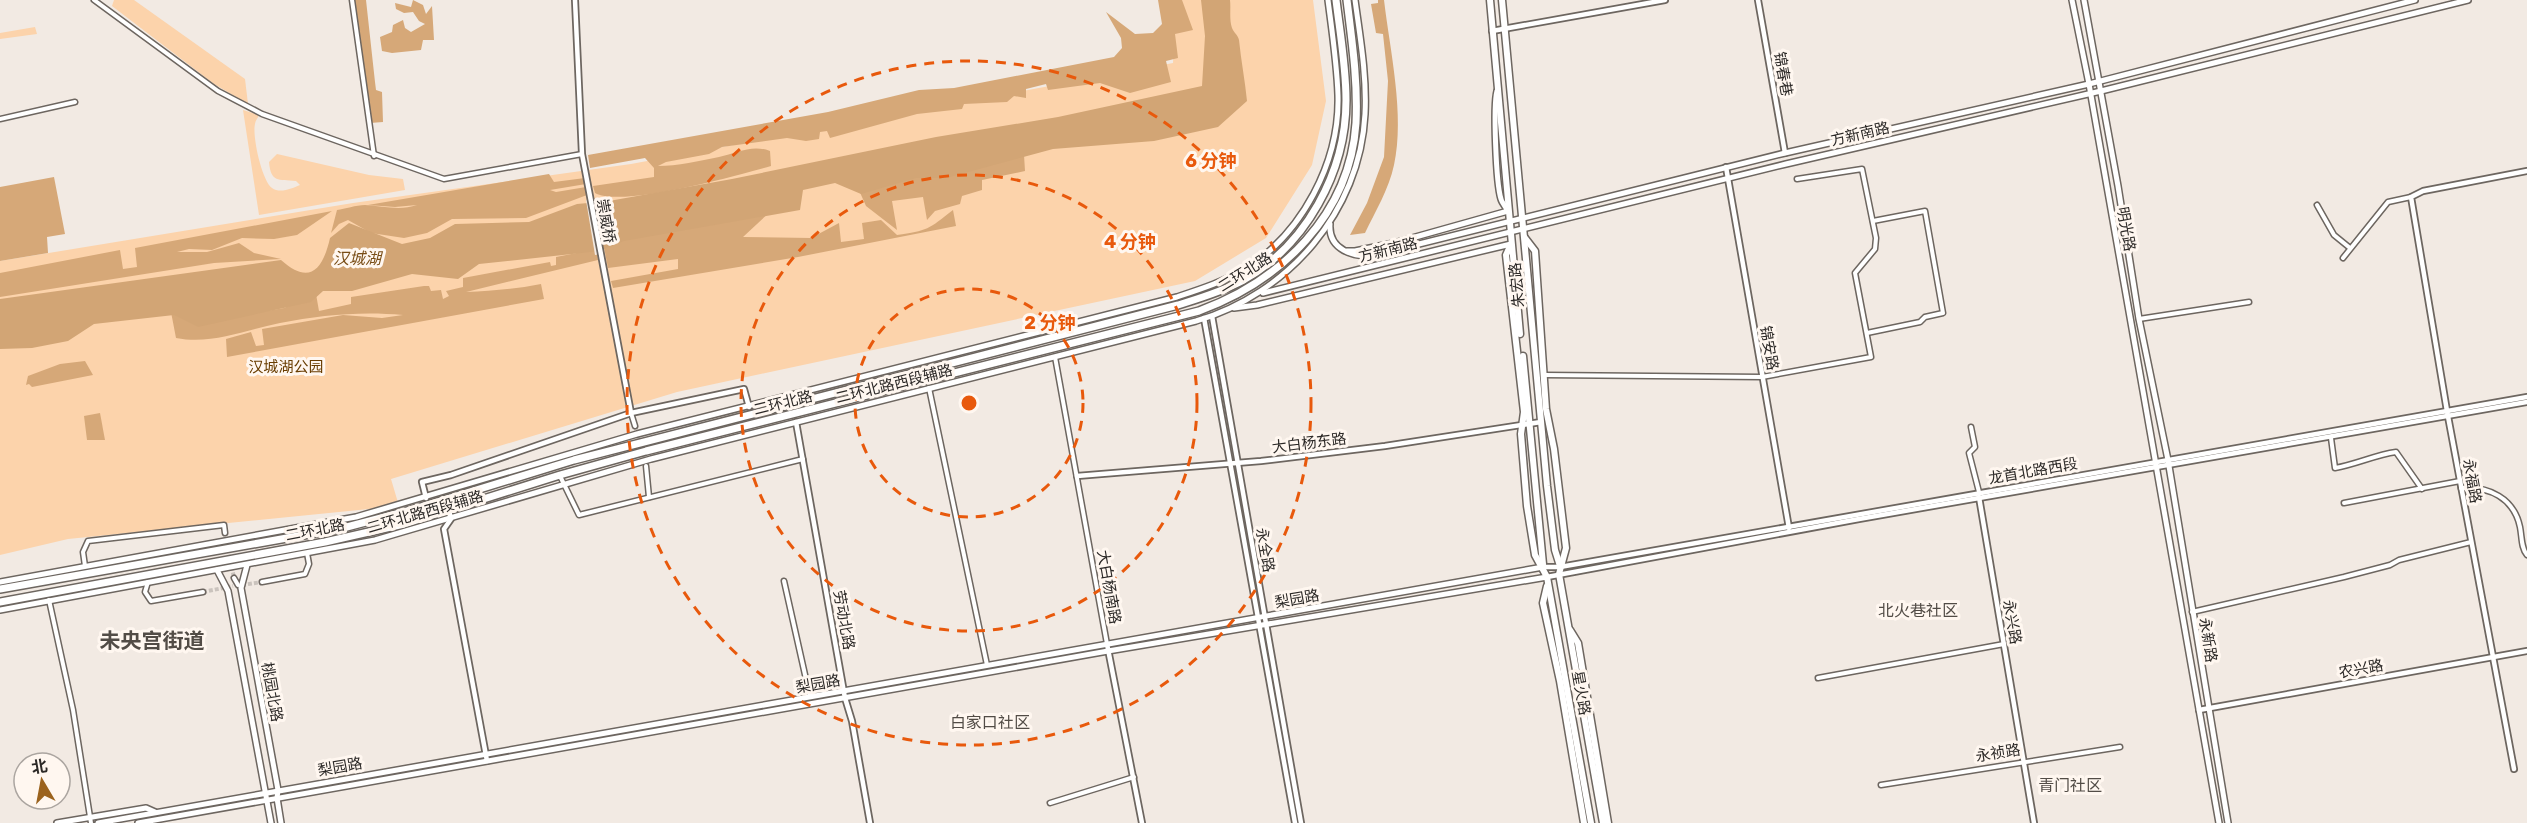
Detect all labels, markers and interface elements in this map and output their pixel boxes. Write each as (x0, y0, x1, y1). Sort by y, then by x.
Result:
street label: 锦春巷 (1770, 50, 1796, 98)
street label: 方新南路 (1829, 118, 1891, 150)
text: 6 分钟 (1185, 150, 1237, 172)
street label: 崇威桥 (593, 197, 619, 245)
street label: 明光路 (2113, 205, 2139, 253)
text: 4 分钟 (1104, 231, 1156, 253)
street label: 方新南路 (1357, 234, 1419, 266)
street label: 二环北路 (1215, 248, 1275, 296)
water label: 汉城湖 (333, 249, 384, 268)
street label: 朱宏路 (1506, 262, 1528, 308)
text: 2 分钟 (1024, 312, 1076, 334)
street label: 锦安路 (1756, 324, 1782, 372)
park label: 汉城湖公园 (248, 358, 324, 376)
street label: 二环北路西段辅路 (834, 361, 954, 407)
street label: 二环北路 (752, 387, 814, 419)
centre of rings (959, 393, 979, 413)
street label: 大白杨东路 (1271, 429, 1347, 457)
street label: 龙首北路西段 (1987, 454, 2079, 488)
street label: 永福路 (2459, 457, 2485, 505)
street label: 二环北路西段辅路 (365, 487, 485, 537)
street label: 二环北路 (284, 515, 346, 545)
street label: 永全路 (1252, 526, 1278, 574)
street label: 大白杨南路 (1094, 548, 1124, 626)
street label: 梨园路 (1273, 586, 1321, 612)
street label: 劳动北路 (830, 589, 858, 651)
street label: 永兴路 (1999, 598, 2025, 646)
district label: 北火巷社区 (1878, 601, 1958, 620)
street label: 永新路 (2196, 616, 2220, 664)
district label: 未央宫街道 (100, 628, 205, 653)
street label: 农兴路 (2337, 656, 2385, 682)
street label: 桃园北路 (258, 661, 286, 723)
street label: 星火路 (1568, 669, 1594, 717)
street label: 梨园路 (794, 671, 842, 697)
district label: 白家口社区 (950, 713, 1030, 732)
street label: 永祯路 (1974, 741, 2022, 765)
north arrow (12, 751, 72, 811)
street label: 梨园路 (316, 754, 364, 780)
text: 北 (30, 756, 49, 777)
district label: 青门社区 (2038, 776, 2102, 795)

